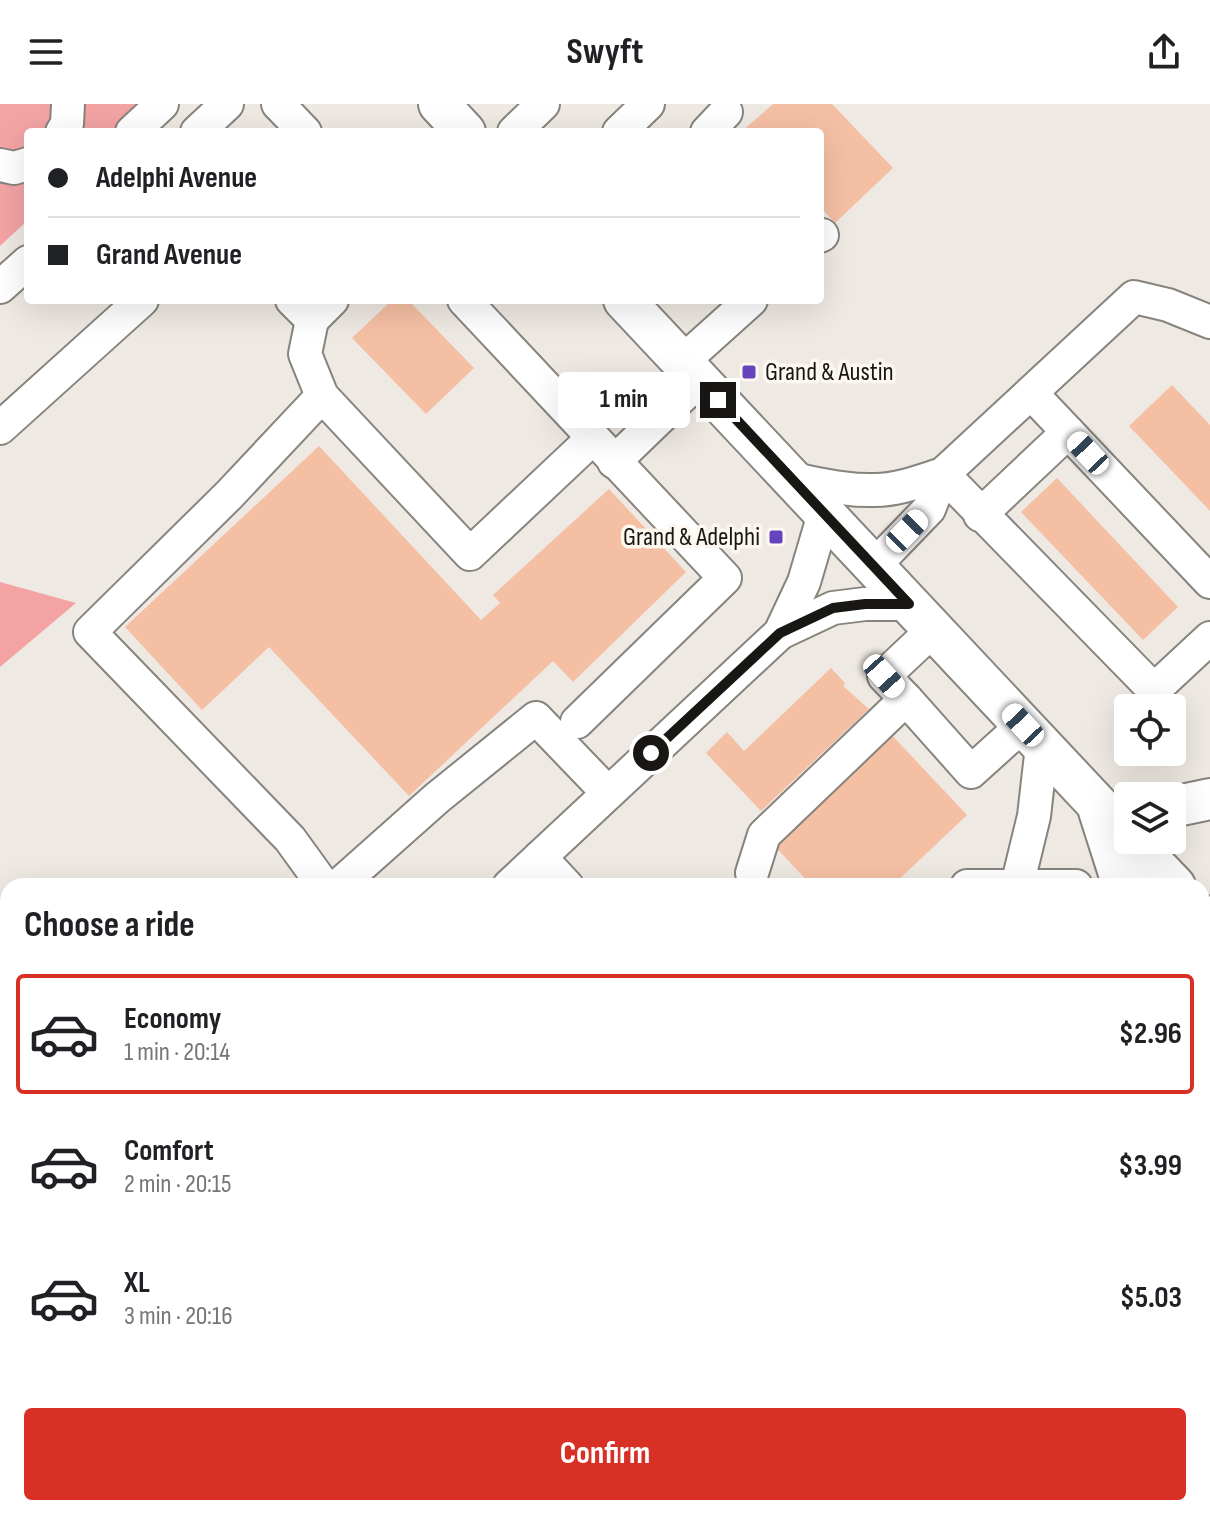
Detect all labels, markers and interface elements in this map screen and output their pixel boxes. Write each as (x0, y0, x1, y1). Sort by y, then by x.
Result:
icon: menu (24, 30, 68, 74)
icon: share (1142, 30, 1186, 74)
text: Swyft (567, 31, 643, 74)
text: Adelphi Avenue (96, 160, 257, 196)
text: Grand Avenue (96, 237, 242, 273)
place label: Grand & Austin (765, 357, 894, 388)
marker: Grand & Austin (740, 363, 758, 381)
callout: 1 min (558, 372, 690, 428)
route end (700, 382, 736, 418)
text: 1 min (600, 384, 648, 415)
car (1063, 427, 1113, 479)
car (882, 505, 932, 557)
place label: Grand & Adelphi (623, 522, 760, 553)
marker: Grand & Adelphi (767, 528, 785, 546)
car (859, 650, 909, 702)
map controls (1114, 694, 1186, 854)
button: locate (1114, 694, 1186, 766)
car (998, 699, 1048, 751)
route start (633, 735, 669, 771)
button: layers (1114, 782, 1186, 854)
text: Choose a ride (24, 904, 195, 947)
icon: car (28, 998, 100, 1070)
text: Economy (124, 1001, 221, 1037)
text: $2.96 (1119, 1016, 1182, 1052)
text: 1 min · 20:14 (124, 1037, 230, 1068)
icon: car (28, 1130, 100, 1202)
text: Comfort (124, 1133, 214, 1169)
text: $3.99 (1118, 1148, 1182, 1184)
text: 2 min · 20:15 (124, 1169, 231, 1200)
icon: car (28, 1262, 100, 1334)
text: XL (124, 1265, 150, 1301)
text: $5.03 (1120, 1280, 1182, 1316)
text: 3 min · 20:16 (124, 1301, 233, 1332)
button: Confirm (24, 1408, 1186, 1500)

